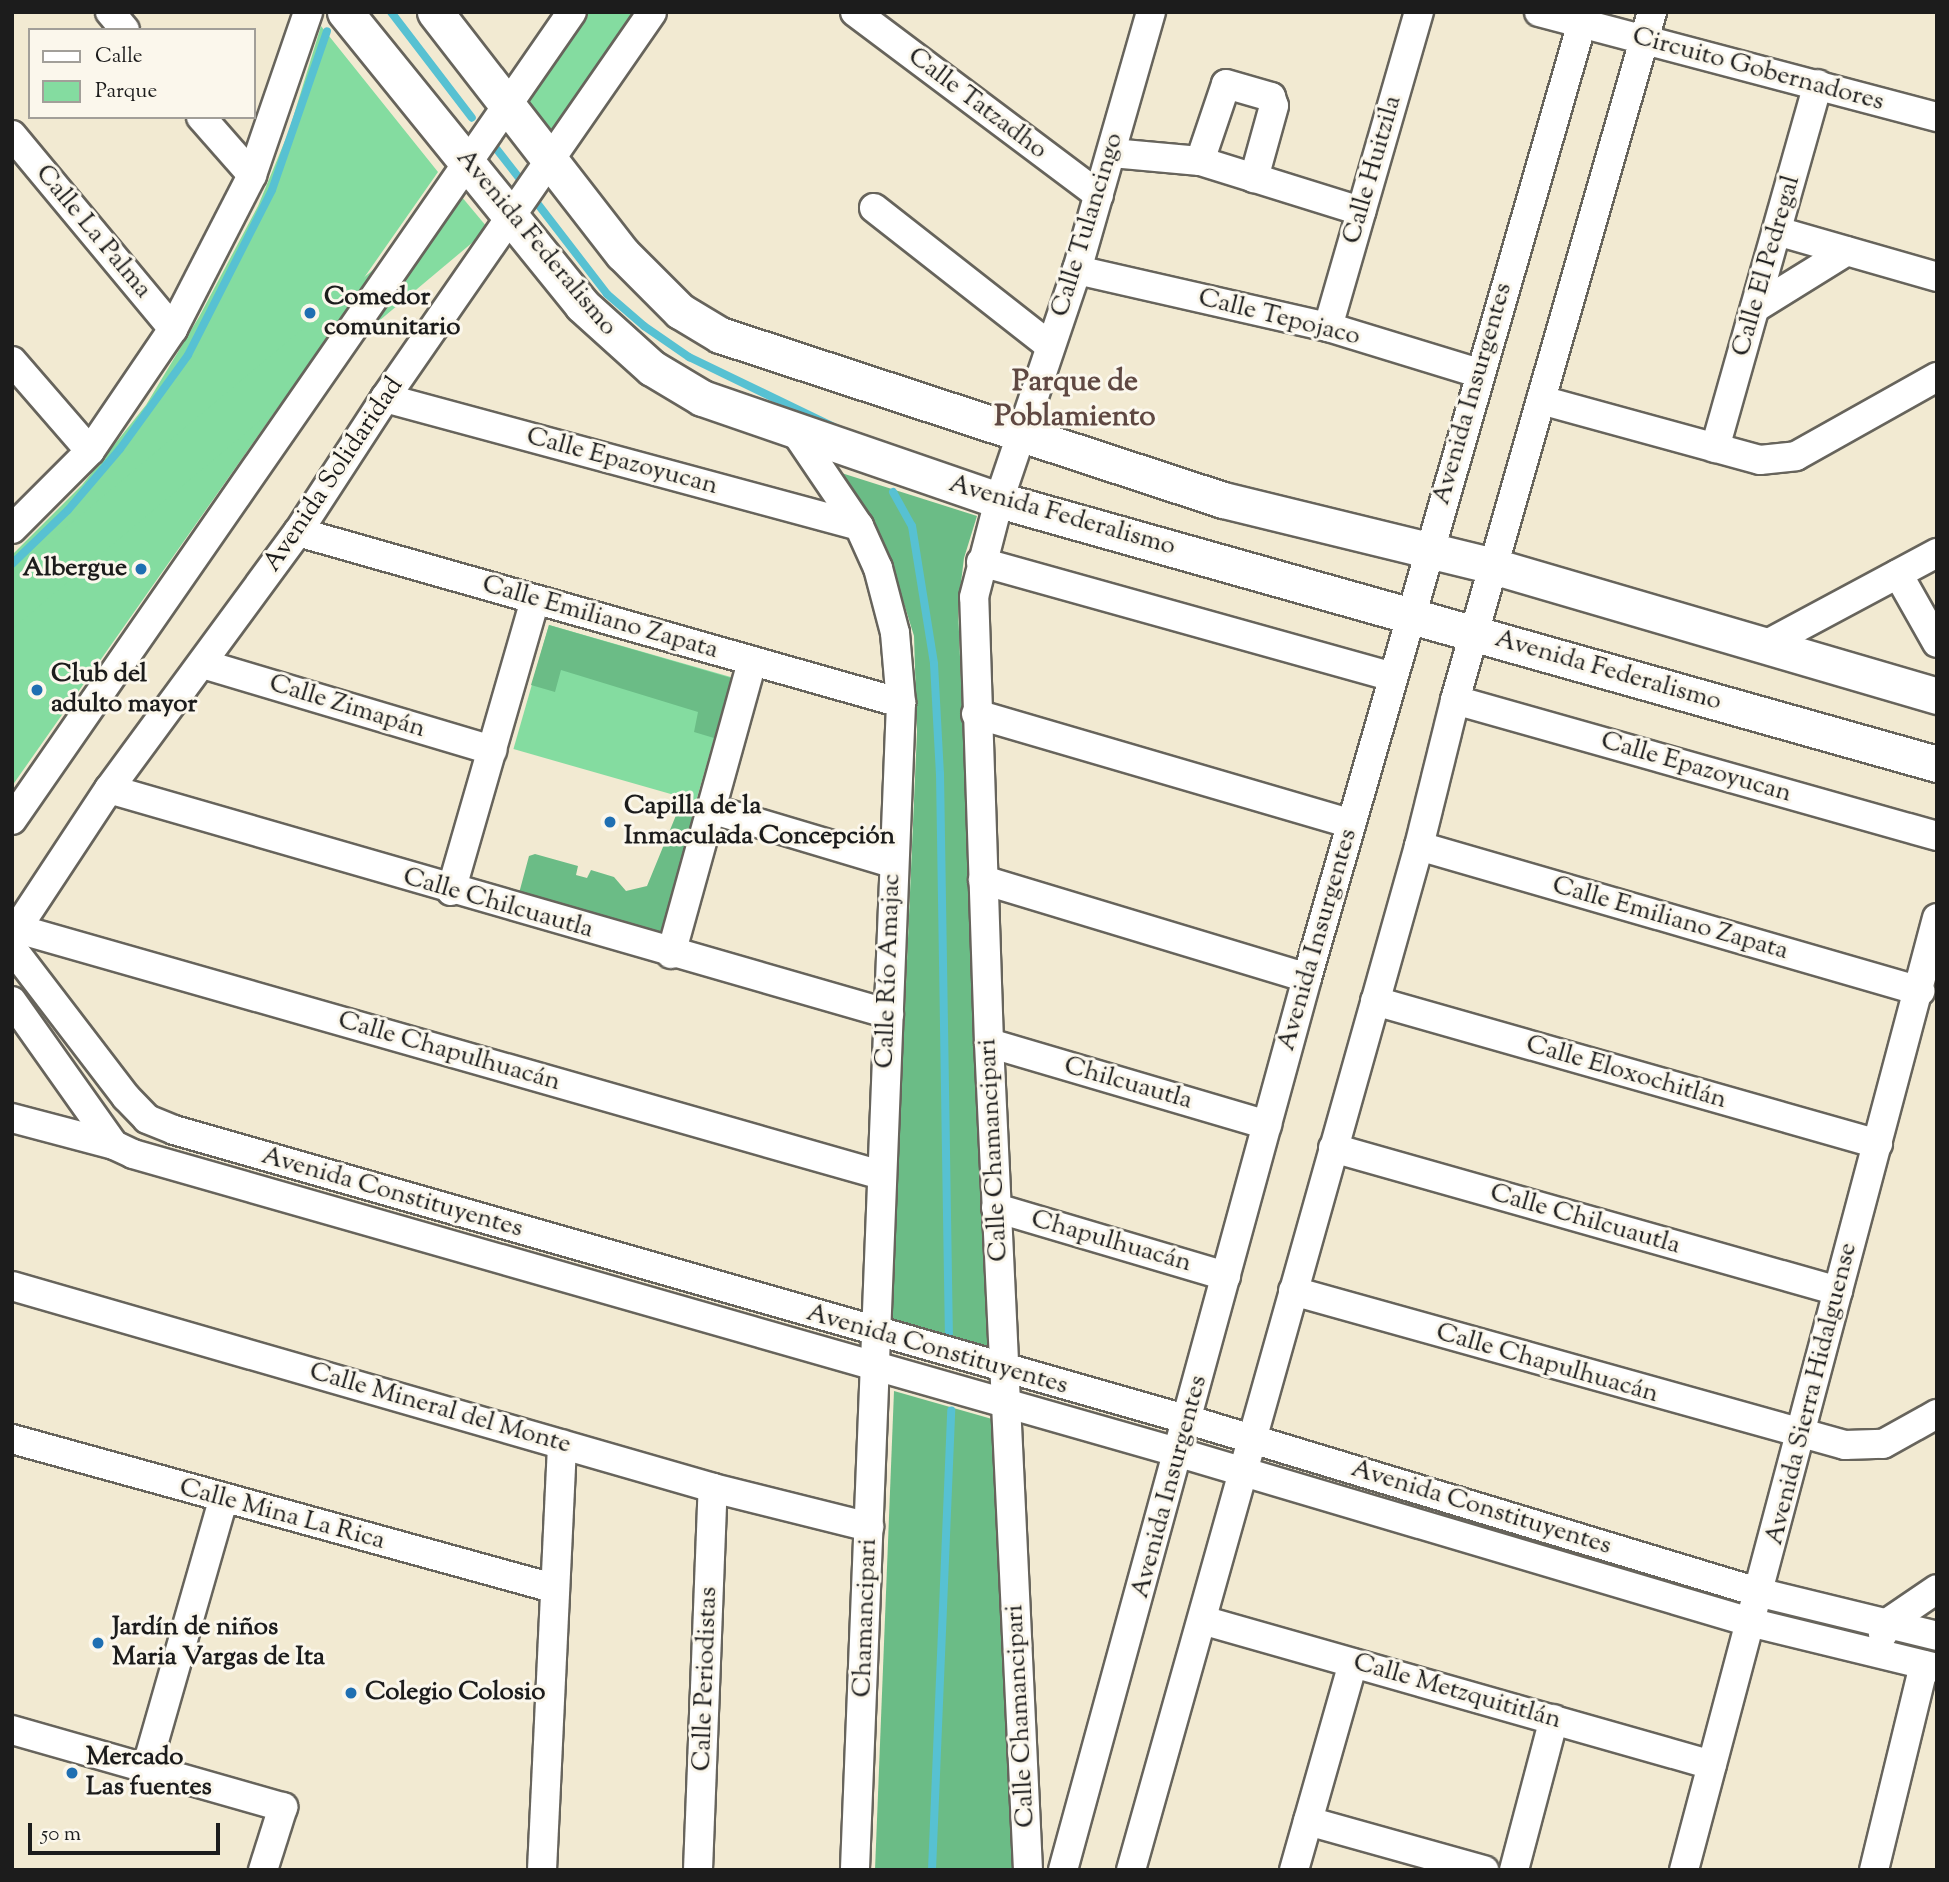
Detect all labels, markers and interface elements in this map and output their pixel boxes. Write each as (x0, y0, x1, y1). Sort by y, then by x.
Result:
street label: Circuito Gobernadores (1629, 21, 1887, 119)
legend (28, 28, 256, 119)
street label: Calle Tatzadho (901, 41, 1053, 167)
text: Calle (95, 42, 143, 72)
text: Parque (95, 77, 157, 107)
street label: Calle Huitzila (1337, 92, 1409, 248)
street label: Calle Tulancingo (1045, 129, 1131, 321)
street label: Avenida Federalismo (449, 143, 623, 343)
street label: Calle La Palma (28, 159, 158, 305)
street label: Calle El Pedregal (1726, 172, 1808, 360)
street label: Avenida Insurgentes (1426, 279, 1520, 509)
place label: Comedor comunitario (324, 282, 461, 344)
street label: Calle Tepojaco (1195, 283, 1363, 353)
marker: Comedor comunitario (302, 305, 318, 321)
district label: Parque de Poblamiento (994, 365, 1156, 436)
street label: Avenida Solidaridad (257, 372, 411, 578)
street label: Calle Epazoyucan (523, 421, 721, 503)
street label: Avenida Federalismo (945, 469, 1179, 563)
place label: Albergue (23, 553, 127, 585)
marker: Albergue (133, 561, 149, 577)
street label: Calle Emiliano Zapata (478, 569, 722, 667)
street label: Avenida Federalismo (1491, 624, 1725, 718)
place label: Club del adulto mayor (51, 659, 197, 720)
street label: Calle Zimapán (265, 668, 429, 746)
marker: Club del adulto mayor (29, 682, 45, 698)
street label: Calle Epazoyucan (1597, 726, 1795, 810)
place label: Capilla de la Inmaculada Concepción (624, 791, 895, 852)
marker: Capilla de la Inmaculada Concepción (602, 814, 618, 830)
street label: Avenida Insurgentes (1271, 825, 1365, 1055)
street label: Calle Chilcuautla (399, 862, 597, 946)
street label: Calle Emiliano Zapata (1548, 870, 1792, 968)
street label: Calle Río Amajac (870, 873, 908, 1069)
street label: Calle Chapulhuacán (334, 1005, 564, 1099)
street label: Calle Eloxochitlán (1522, 1029, 1730, 1117)
street label: Calle Chamancipari (973, 1038, 1015, 1262)
street label: Chilcuautla (1060, 1051, 1196, 1117)
street label: Avenida Constituyentes (258, 1141, 526, 1245)
street label: Calle Chilcuautla (1486, 1178, 1684, 1262)
street label: Chapulhuacán (1027, 1204, 1195, 1280)
street label: Avenida Sierra Hidalguense (1759, 1240, 1865, 1548)
street label: Avenida Constituyentes (803, 1298, 1071, 1402)
street label: Calle Chapulhuacán (1432, 1317, 1662, 1411)
street label: Calle Mineral del Monte (306, 1357, 574, 1461)
street label: Avenida Insurgentes (1125, 1372, 1215, 1602)
street label: Avenida Constituyentes (1347, 1454, 1615, 1562)
street label: Calle Mina La Rica (176, 1473, 388, 1557)
street label: Chamancipari (848, 1538, 884, 1698)
street label: Calle Periodistas (687, 1586, 725, 1772)
street label: Calle Chamancipari (1000, 1604, 1042, 1828)
place label: Jardín de niños Maria Vargas de Ita (112, 1612, 325, 1674)
marker: Jardín de niños Maria Vargas de Ita (90, 1635, 106, 1651)
street label: Calle Metzquititlán (1349, 1647, 1565, 1737)
place label: Colegio Colosio (365, 1677, 545, 1709)
marker: Colegio Colosio (343, 1685, 359, 1701)
place label: Mercado Las fuentes (86, 1742, 212, 1803)
marker: Mercado Las fuentes (64, 1765, 80, 1781)
scale bar (32, 1808, 224, 1852)
text: 50 m (41, 1820, 81, 1850)

